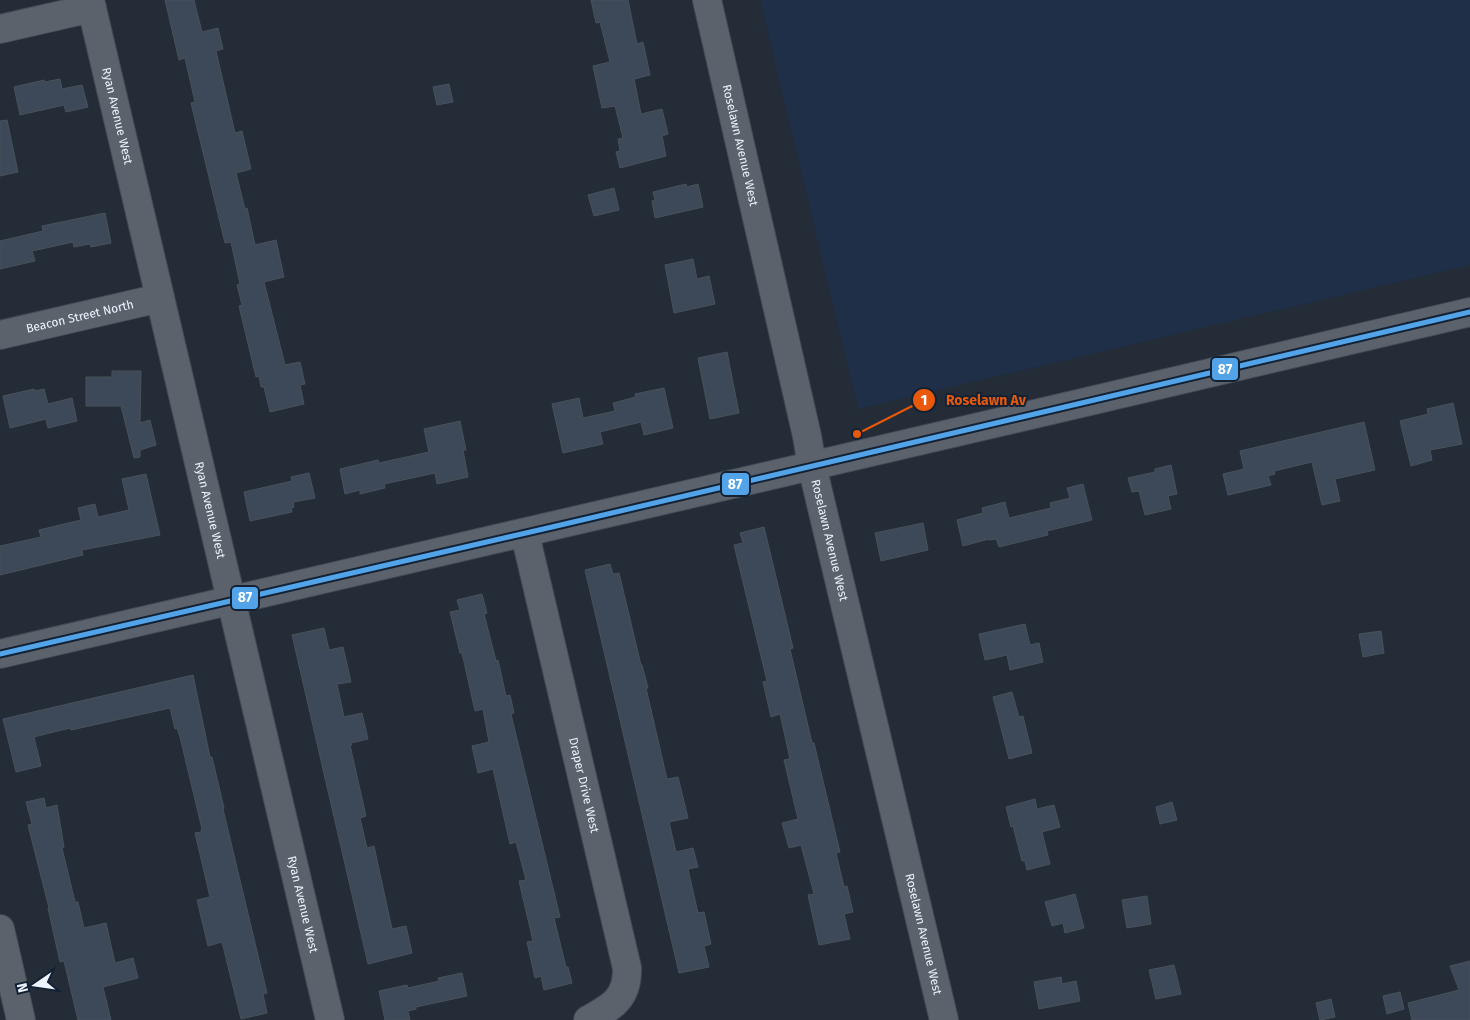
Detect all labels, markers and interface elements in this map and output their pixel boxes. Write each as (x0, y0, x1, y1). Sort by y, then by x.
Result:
street label: Ryan Avenue West (99, 66, 136, 166)
street label: Roselawn Avenue West (720, 83, 761, 208)
street label: Beacon Street North (25, 297, 135, 336)
line badge: 87 (1211, 357, 1239, 381)
text: 87 (1218, 361, 1233, 378)
callout: Roselawn Av (911, 386, 1037, 415)
text: 1 (921, 391, 927, 409)
text: Roselawn Av (946, 392, 1027, 409)
street label: Ryan Avenue West (192, 460, 228, 561)
line badge: 87 (721, 472, 750, 496)
text: 87 (728, 476, 743, 493)
street label: Roselawn Avenue West (808, 478, 851, 603)
line badge: 87 (231, 586, 259, 610)
text: 87 (238, 589, 253, 606)
street label: Draper Drive West (566, 736, 602, 835)
street label: Ryan Avenue West (285, 854, 321, 955)
street label: Roselawn Avenue West (902, 872, 945, 997)
north arrow (10, 960, 60, 1010)
text: N (13, 981, 32, 994)

